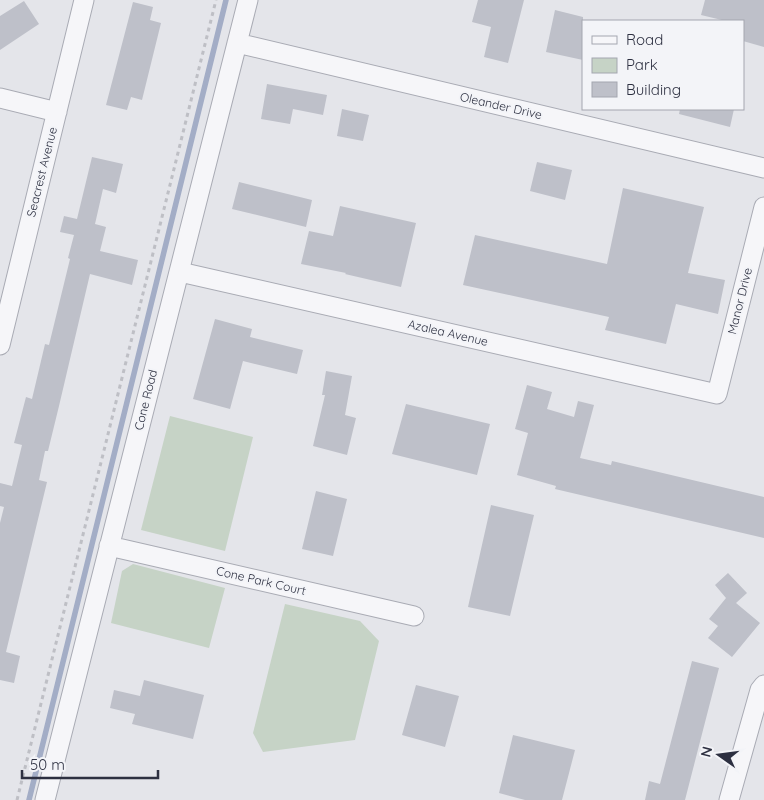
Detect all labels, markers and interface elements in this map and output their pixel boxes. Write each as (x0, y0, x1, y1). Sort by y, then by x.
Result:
legend (582, 20, 744, 110)
text: Road (626, 30, 663, 49)
text: Park (626, 55, 658, 74)
text: Building (626, 80, 681, 99)
street label: Oleander Drive (459, 89, 544, 122)
street label: Seacrest Avenue (23, 125, 60, 218)
street label: Manor Drive (724, 266, 755, 336)
street label: Azalea Avenue (407, 316, 490, 349)
street label: Cone Road (131, 368, 160, 432)
street label: Cone Park Court (215, 563, 307, 598)
north arrow (694, 730, 744, 780)
text: N (696, 745, 716, 759)
scale bar (22, 748, 159, 780)
text: 50 m (30, 755, 65, 774)

